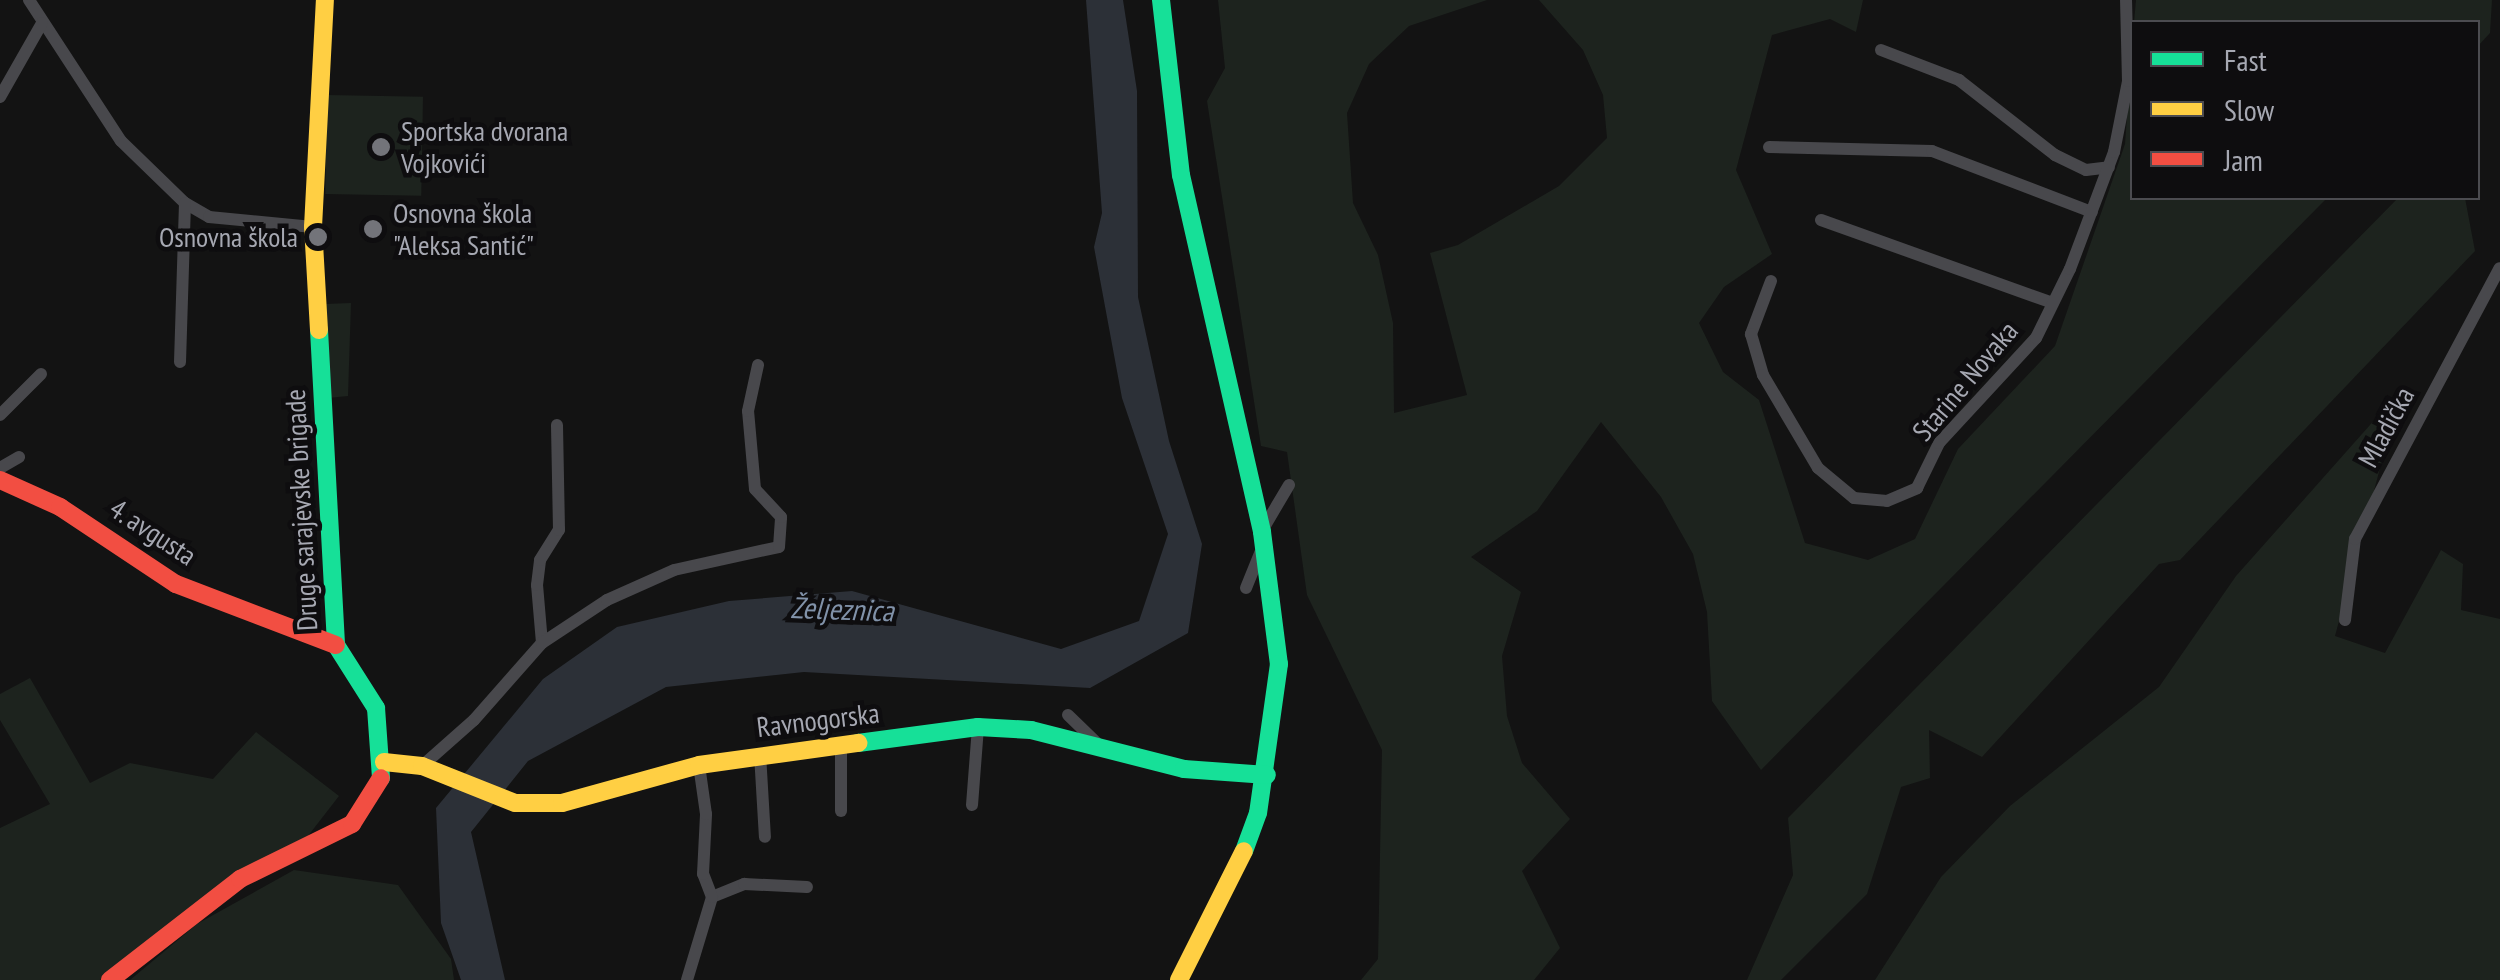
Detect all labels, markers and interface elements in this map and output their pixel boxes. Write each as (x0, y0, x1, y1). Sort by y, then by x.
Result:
legend (2130, 20, 2480, 200)
text: Fast (2224, 40, 2267, 79)
text: Slow (2224, 90, 2274, 129)
place label: Sportska dvorana Vojkovići (401, 114, 568, 180)
marker: Sportska dvorana Vojkovići (370, 136, 392, 158)
text: Jam (2224, 140, 2263, 179)
place label: Osnovna škola "Aleksa Santić" (393, 196, 534, 262)
marker: Osnovna škola "Aleksa Santić" (362, 218, 384, 240)
place label: Osnovna škola (159, 220, 298, 254)
marker: Osnovna škola (307, 226, 329, 248)
street label: Starine Novaka (1905, 314, 2025, 448)
street label: Mladička (2351, 381, 2421, 473)
street label: Druge sarajevske brigade (278, 388, 324, 632)
street label: 4. avgusta (103, 491, 203, 573)
water label: Željeznica (790, 589, 894, 629)
street label: Ravnogorska (755, 696, 881, 744)

